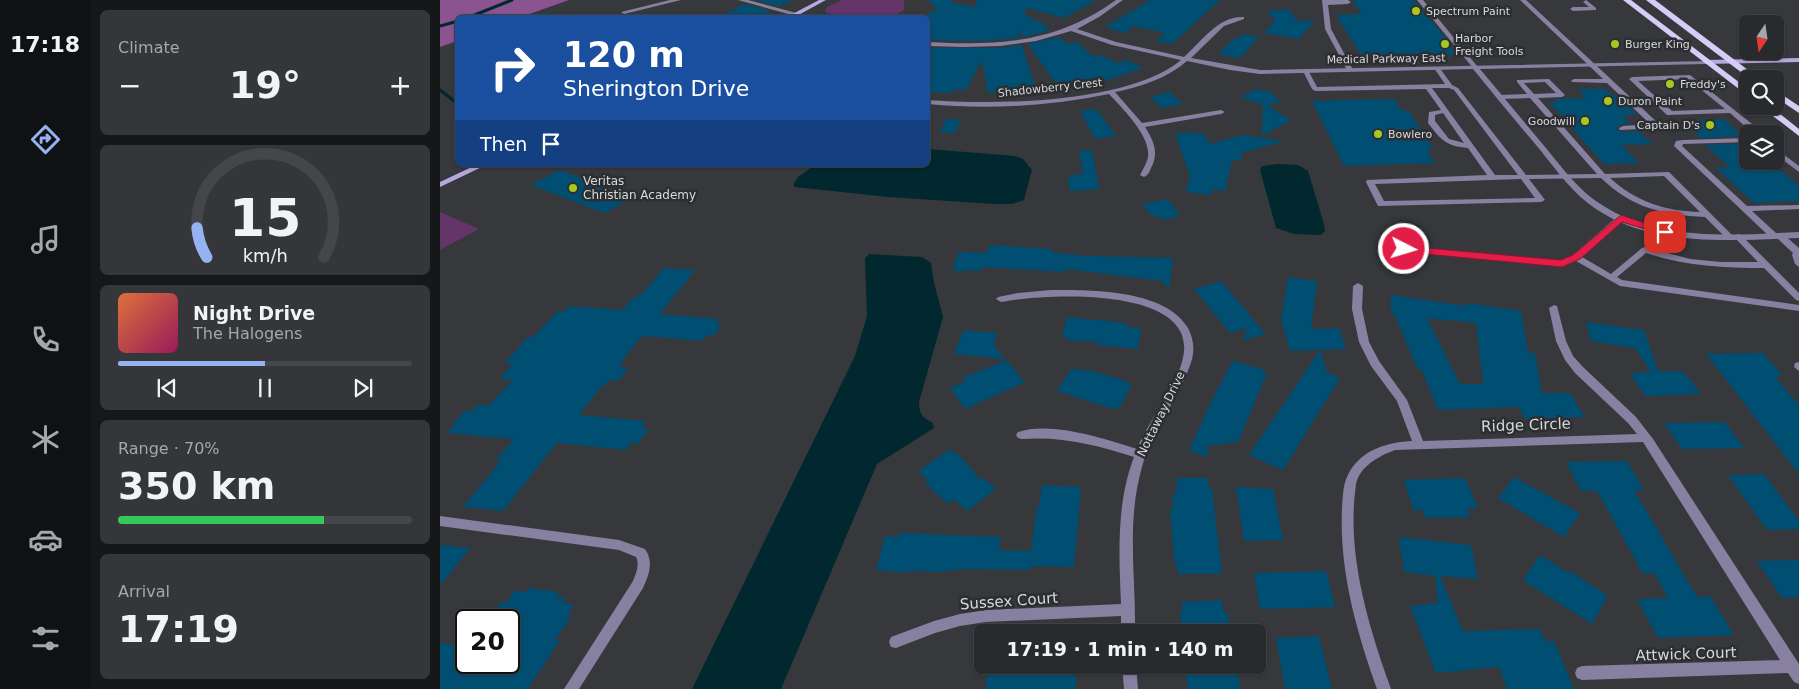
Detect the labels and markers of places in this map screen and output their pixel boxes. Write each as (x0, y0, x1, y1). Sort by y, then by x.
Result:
marker: Spectrum Paint (1410, 5, 1422, 17)
place label: Spectrum Paint (1426, 5, 1511, 18)
place label: Harbor Freight Tools (1455, 32, 1524, 58)
marker: Harbor Freight Tools (1439, 38, 1451, 50)
marker: Burger King (1609, 38, 1621, 50)
place label: Burger King (1625, 38, 1690, 51)
marker: Freddy's (1664, 78, 1676, 90)
place label: Freddy's (1680, 78, 1726, 91)
marker: Duron Paint (1602, 95, 1614, 107)
place label: Duron Paint (1618, 95, 1683, 108)
place label: Goodwill (1528, 115, 1575, 128)
marker: Goodwill (1579, 115, 1591, 127)
place label: Captain D's (1637, 119, 1700, 132)
marker: Captain D's (1704, 119, 1716, 131)
marker: Bowlero (1372, 128, 1384, 140)
place label: Bowlero (1388, 128, 1432, 141)
place label: Veritas Christian Academy (583, 174, 696, 202)
marker: Veritas Christian Academy (567, 182, 579, 194)
pin (1644, 211, 1686, 253)

